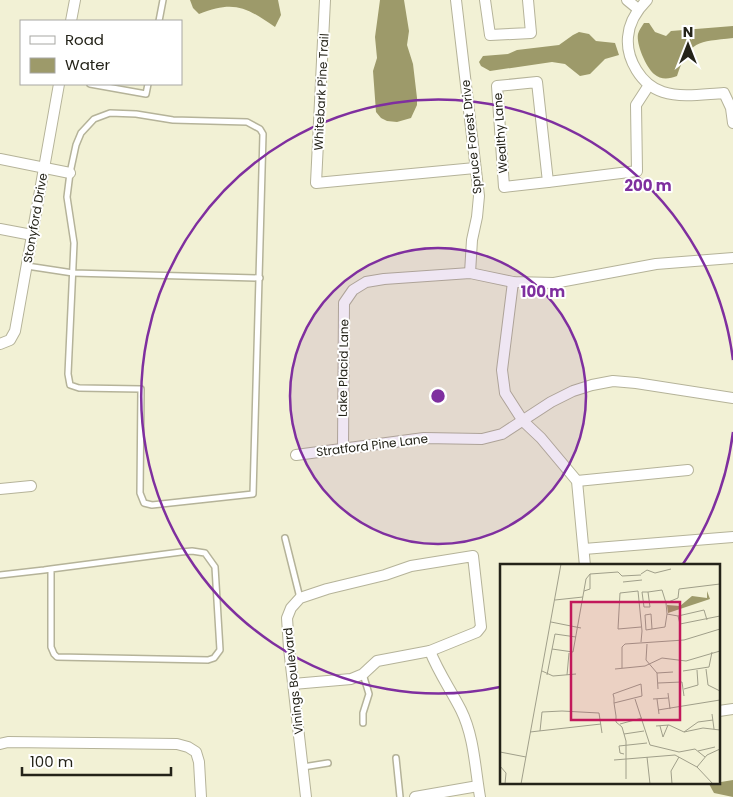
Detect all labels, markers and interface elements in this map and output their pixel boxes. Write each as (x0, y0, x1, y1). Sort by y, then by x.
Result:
legend (20, 20, 182, 85)
north arrow (663, 20, 713, 70)
text: N (683, 22, 693, 42)
text: Road (65, 29, 104, 50)
street label: Whitebark Pine Trail (309, 33, 333, 151)
text: Water (65, 54, 111, 75)
street label: Spruce Forest Drive (457, 79, 485, 195)
street label: Wealthy Lane (489, 92, 511, 174)
street label: Stonyford Drive (19, 172, 51, 264)
text: 200 m (624, 175, 672, 196)
text: 100 m (521, 281, 565, 302)
street label: Lake Placid Lane (334, 319, 352, 417)
centre of rings (429, 387, 447, 405)
street label: Stratford Pine Lane (315, 430, 429, 460)
inset map (500, 564, 720, 784)
street label: Vinings Boulevard (279, 627, 307, 735)
scale bar (22, 744, 171, 776)
text: 100 m (30, 751, 73, 772)

